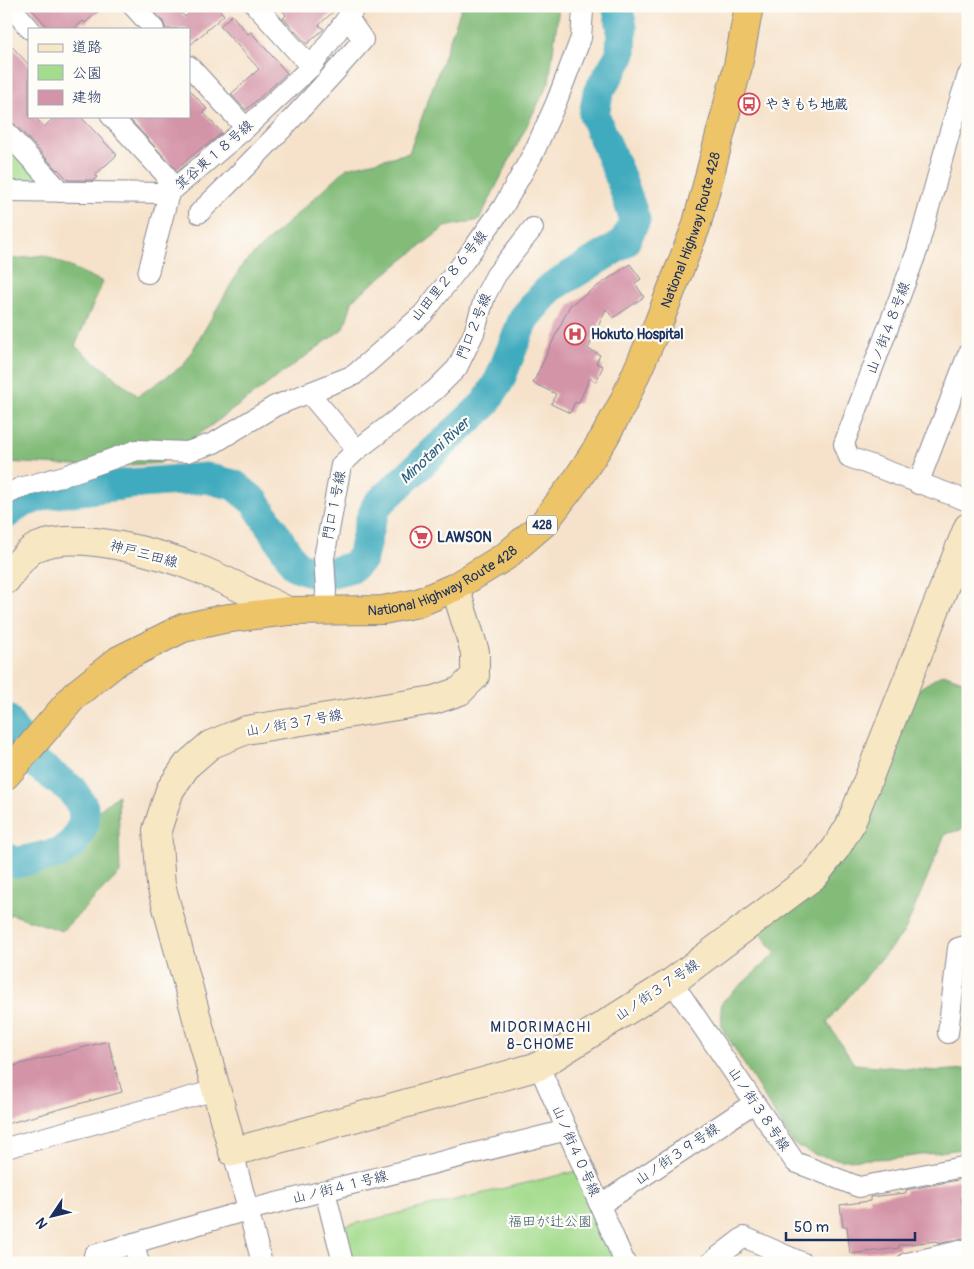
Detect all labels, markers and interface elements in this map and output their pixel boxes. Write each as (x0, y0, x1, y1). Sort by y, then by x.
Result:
legend (28, 28, 190, 118)
text: 道路 (72, 38, 102, 57)
text: 公園 (72, 64, 102, 83)
text: 建物 (72, 88, 102, 107)
bus stop icon: やきもち地蔵 (737, 92, 761, 116)
place label: やきもち地蔵 (765, 96, 848, 113)
street label: 箕谷東１８号線 (171, 116, 257, 194)
street label: National Highway Route 428 (657, 150, 724, 310)
street label: 山田里２８６号線 (407, 227, 491, 325)
street label: 山ノ街４８号線 (863, 279, 913, 377)
street label: 門口２号線 (453, 290, 495, 362)
hospital icon: Hokuto Hospital (563, 322, 587, 346)
place label: Hokuto Hospital (591, 326, 684, 343)
water label: Minotani River (396, 413, 475, 488)
street label: 門口１号線 (319, 469, 349, 541)
road number: 428 (527, 516, 557, 534)
supermarket icon: LAWSON (409, 525, 433, 549)
place label: LAWSON (437, 529, 492, 546)
street label: 神戸三田線 (108, 537, 180, 571)
street label: National Highway Route 428 (367, 542, 521, 619)
street label: 山ノ街３７号線 (244, 706, 344, 740)
street label: 山ノ街３７号線 (612, 956, 702, 1024)
district label: MIDORIMACHI 8-CHOME (490, 1018, 592, 1054)
street label: 山ノ街３８号線 (725, 1064, 793, 1154)
street label: 山ノ街４０号線 (548, 1103, 604, 1199)
street label: 山ノ街３９号線 (632, 1120, 722, 1188)
street label: 山ノ街４１号線 (290, 1167, 390, 1207)
north arrow (28, 1192, 78, 1242)
scale bar (786, 1209, 915, 1241)
park label: 福田が辻公園 (508, 1213, 592, 1230)
text: N (32, 1214, 51, 1232)
text: 50 m (794, 1218, 829, 1237)

